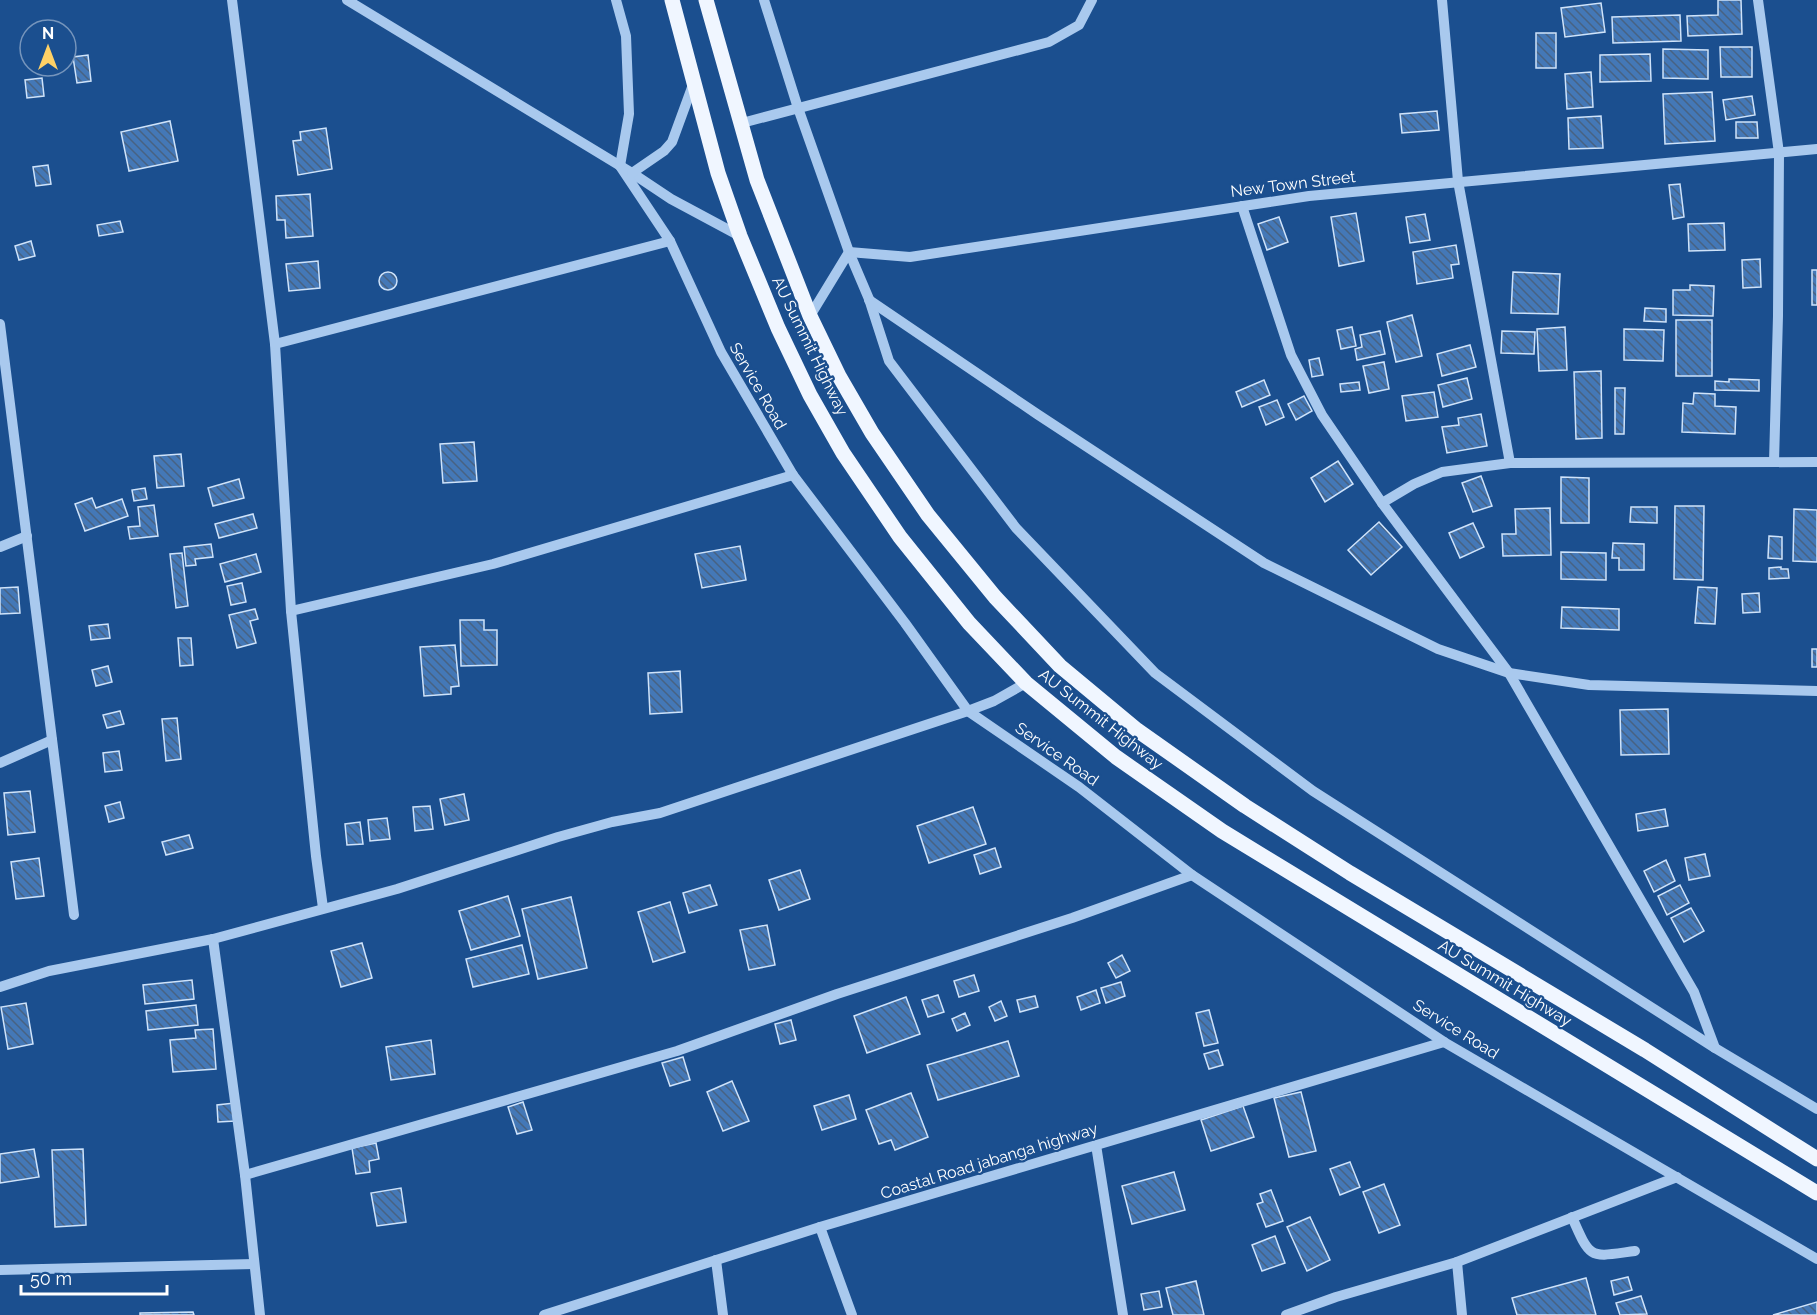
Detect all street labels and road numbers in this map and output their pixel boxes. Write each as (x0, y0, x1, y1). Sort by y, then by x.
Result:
street label: New Town Street (1230, 167, 1357, 201)
street label: AU Summit Highway (768, 273, 852, 419)
street label: Service Road (725, 339, 791, 433)
street label: AU Summit Highway (1035, 665, 1167, 774)
street label: Service Road (1012, 718, 1102, 790)
street label: AU Summit Highway (1435, 936, 1575, 1031)
street label: Service Road (1410, 995, 1502, 1063)
street label: Coastal Road jabanga highway (878, 1119, 1100, 1203)

